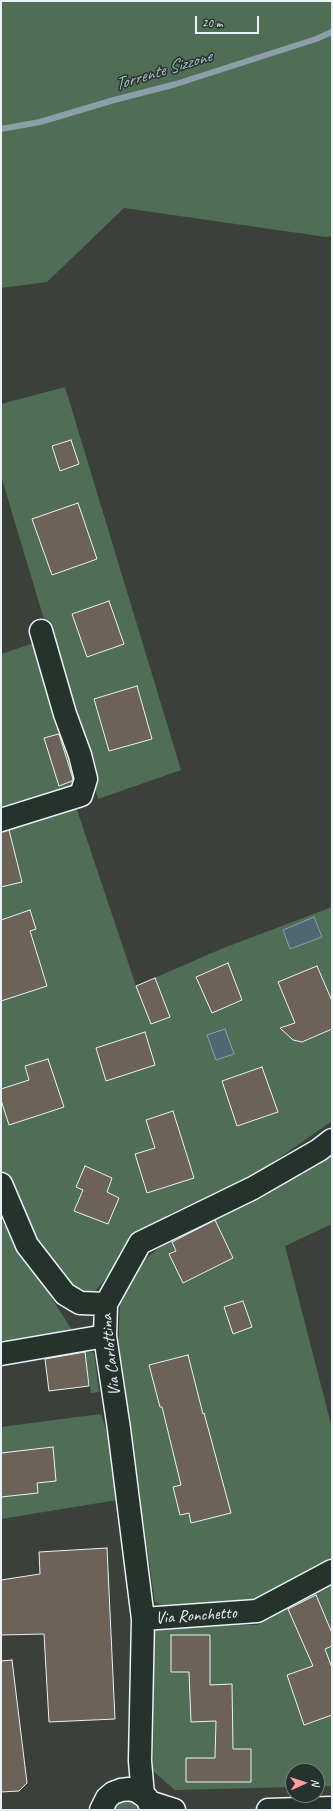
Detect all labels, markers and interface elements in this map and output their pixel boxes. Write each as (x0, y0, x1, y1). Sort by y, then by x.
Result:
scale bar (197, 8, 261, 34)
text: 20 m (202, 15, 222, 31)
water label: Torrente Sizzone (112, 46, 214, 96)
street label: Via Carlottina (97, 1313, 125, 1397)
street label: Via Ronchetto (155, 1603, 237, 1629)
north arrow (285, 1763, 325, 1803)
text: N (309, 1779, 323, 1786)

